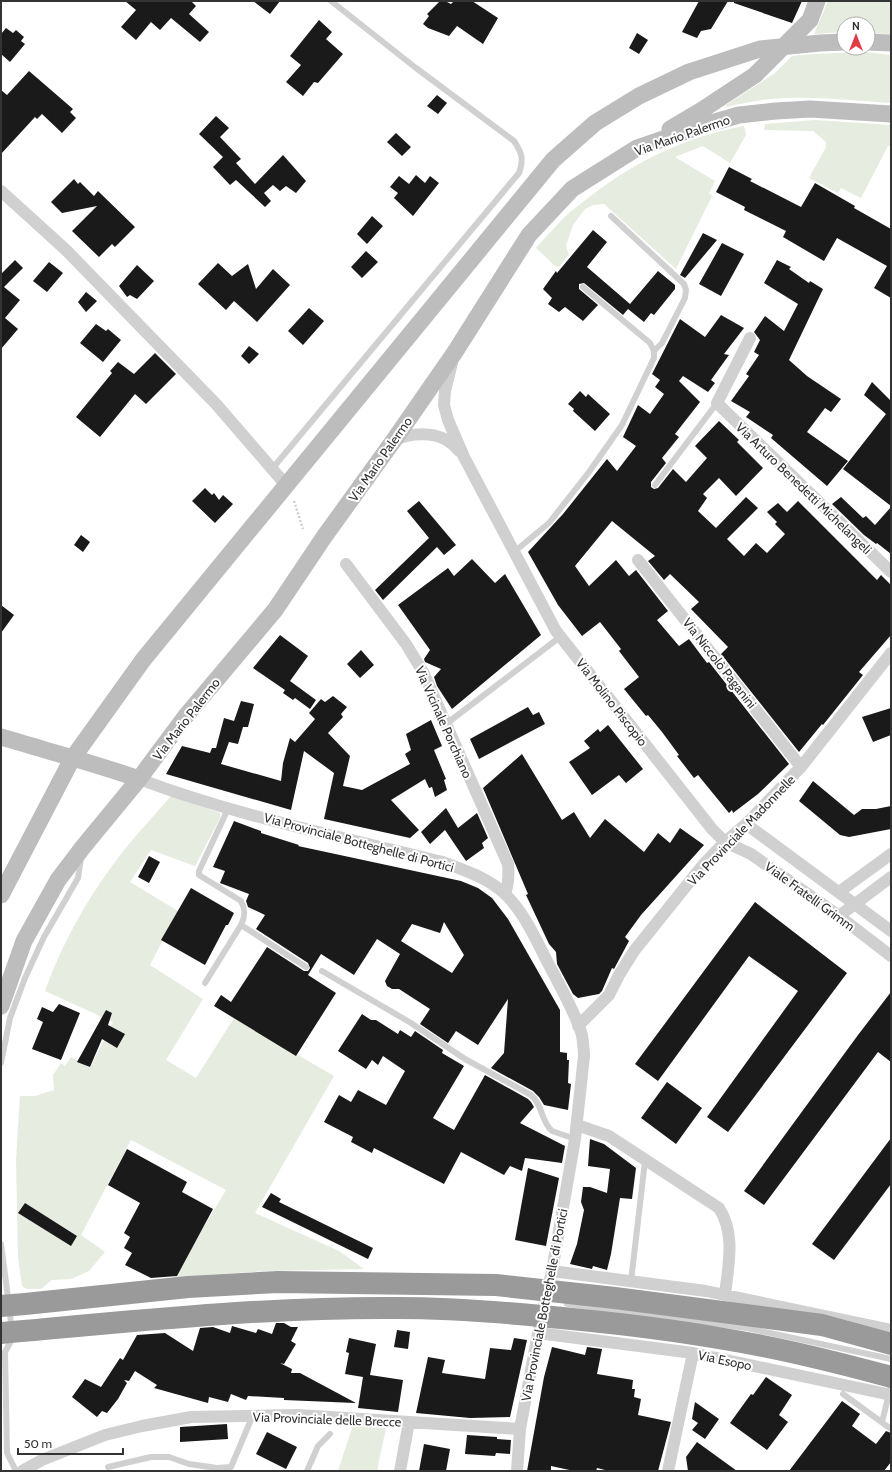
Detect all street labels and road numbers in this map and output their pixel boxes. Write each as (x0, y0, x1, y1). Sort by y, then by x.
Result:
street label: Via Mario Palermo (632, 111, 732, 159)
street label: Via Mario Palermo (345, 413, 415, 505)
street label: Via Arturo Benedetti Michelangeli (733, 419, 875, 557)
street label: Via Niccolò Paganini (680, 615, 760, 711)
street label: Via Molino Piscopio (573, 655, 651, 749)
street label: Via Vicinale Porchiano (412, 663, 476, 781)
street label: Via Mario Palermo (149, 675, 223, 763)
street label: Via Provinciale Madonnelle (684, 771, 798, 889)
street label: Via Provinciale Botteghelle di Portici (262, 809, 456, 875)
street label: Viale Fratelli Grimm (762, 858, 858, 934)
street label: Via Provinciale Botteghelle di Portici (517, 1207, 571, 1403)
street label: Via Esopo (697, 1347, 753, 1373)
street label: Via Provinciale delle Brecce (252, 1408, 402, 1430)

